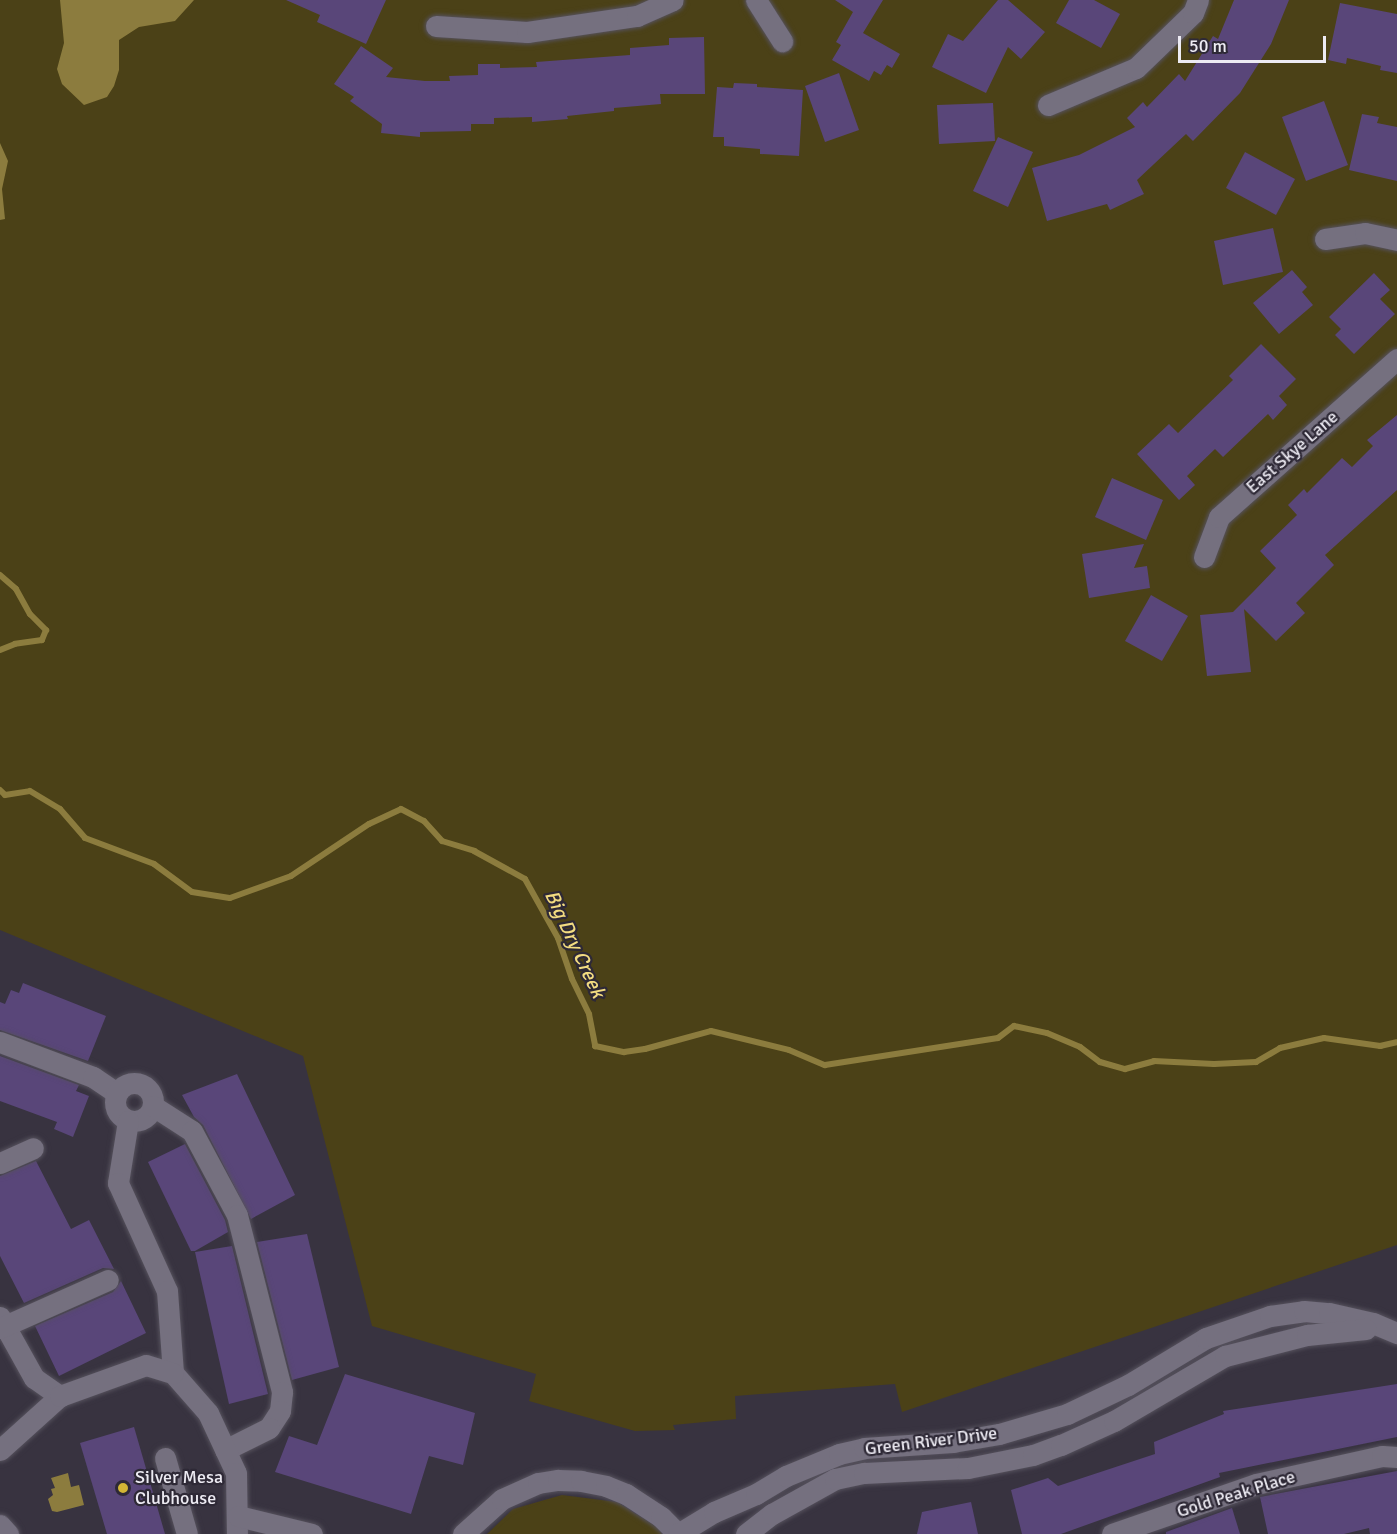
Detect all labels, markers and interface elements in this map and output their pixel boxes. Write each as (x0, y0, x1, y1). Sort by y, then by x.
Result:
scale bar (1181, 24, 1330, 62)
text: 50 m (1189, 35, 1227, 57)
street label: East Skye Lane (1242, 406, 1342, 498)
water label: Big Dry Creek (540, 886, 610, 1002)
street label: Green River Drive (864, 1422, 998, 1460)
street label: Gold Peak Place (1174, 1466, 1298, 1522)
place label: Silver Mesa Clubhouse (135, 1467, 223, 1510)
marker: Silver Mesa Clubhouse (116, 1481, 130, 1495)

